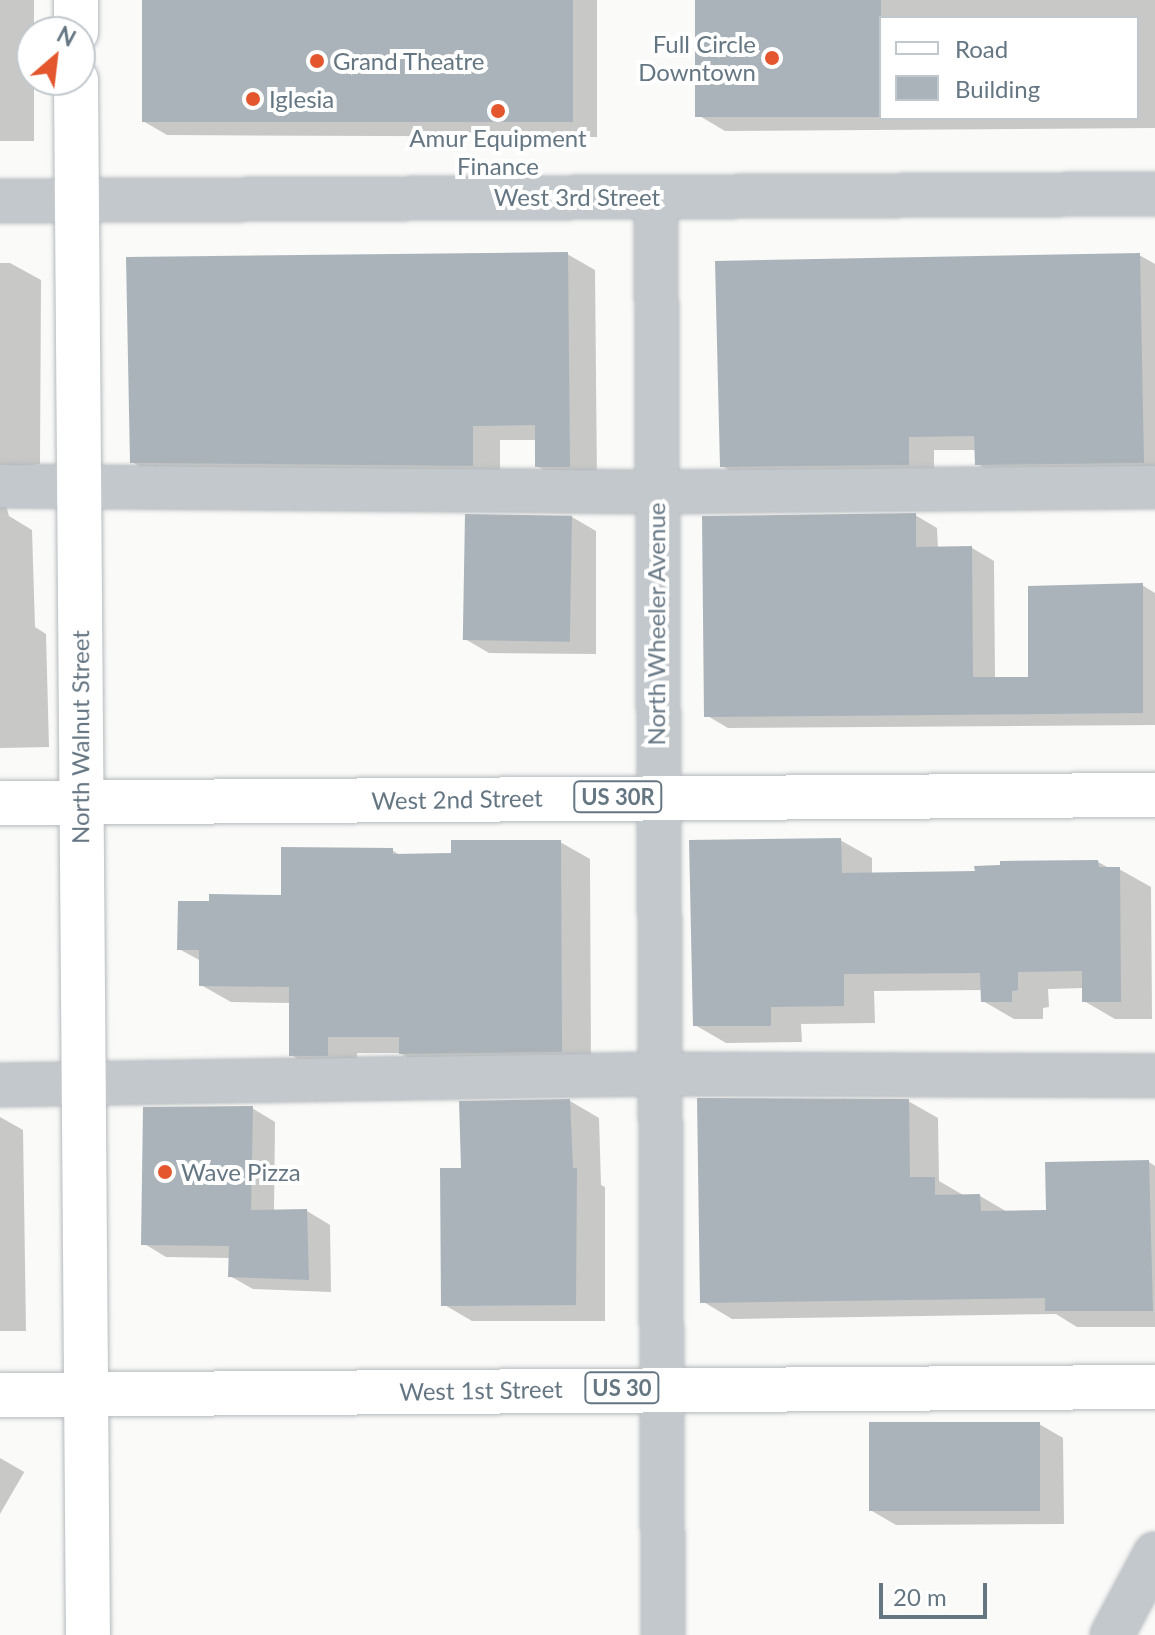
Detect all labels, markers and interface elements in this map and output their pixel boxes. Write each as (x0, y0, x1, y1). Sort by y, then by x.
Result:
north arrow (16, 16, 96, 96)
legend (879, 16, 1139, 120)
text: N (53, 20, 80, 52)
place label: Full Circle Downtown (638, 30, 756, 86)
text: Road (955, 34, 1008, 63)
place label: Grand Theatre (333, 47, 485, 75)
marker: Full Circle Downtown (763, 49, 781, 67)
marker: Grand Theatre (308, 52, 326, 70)
text: Building (955, 74, 1040, 103)
place label: Iglesia (269, 85, 334, 113)
marker: Iglesia (244, 90, 262, 108)
marker: Amur Equipment Finance (489, 102, 507, 120)
place label: Amur Equipment Finance (409, 124, 587, 180)
street label: West 3rd Street (494, 183, 660, 211)
street label: North Wheeler Avenue (642, 502, 670, 746)
street label: North Walnut Street (66, 630, 94, 844)
road number: US 30R (572, 779, 664, 815)
street label: West 2nd Street (371, 783, 543, 815)
place label: Wave Pizza (181, 1158, 301, 1186)
marker: Wave Pizza (156, 1163, 174, 1181)
road number: US 30 (584, 1370, 660, 1406)
street label: West 1st Street (399, 1374, 563, 1406)
scale bar (883, 1567, 991, 1617)
text: 20 m (893, 1582, 947, 1611)

